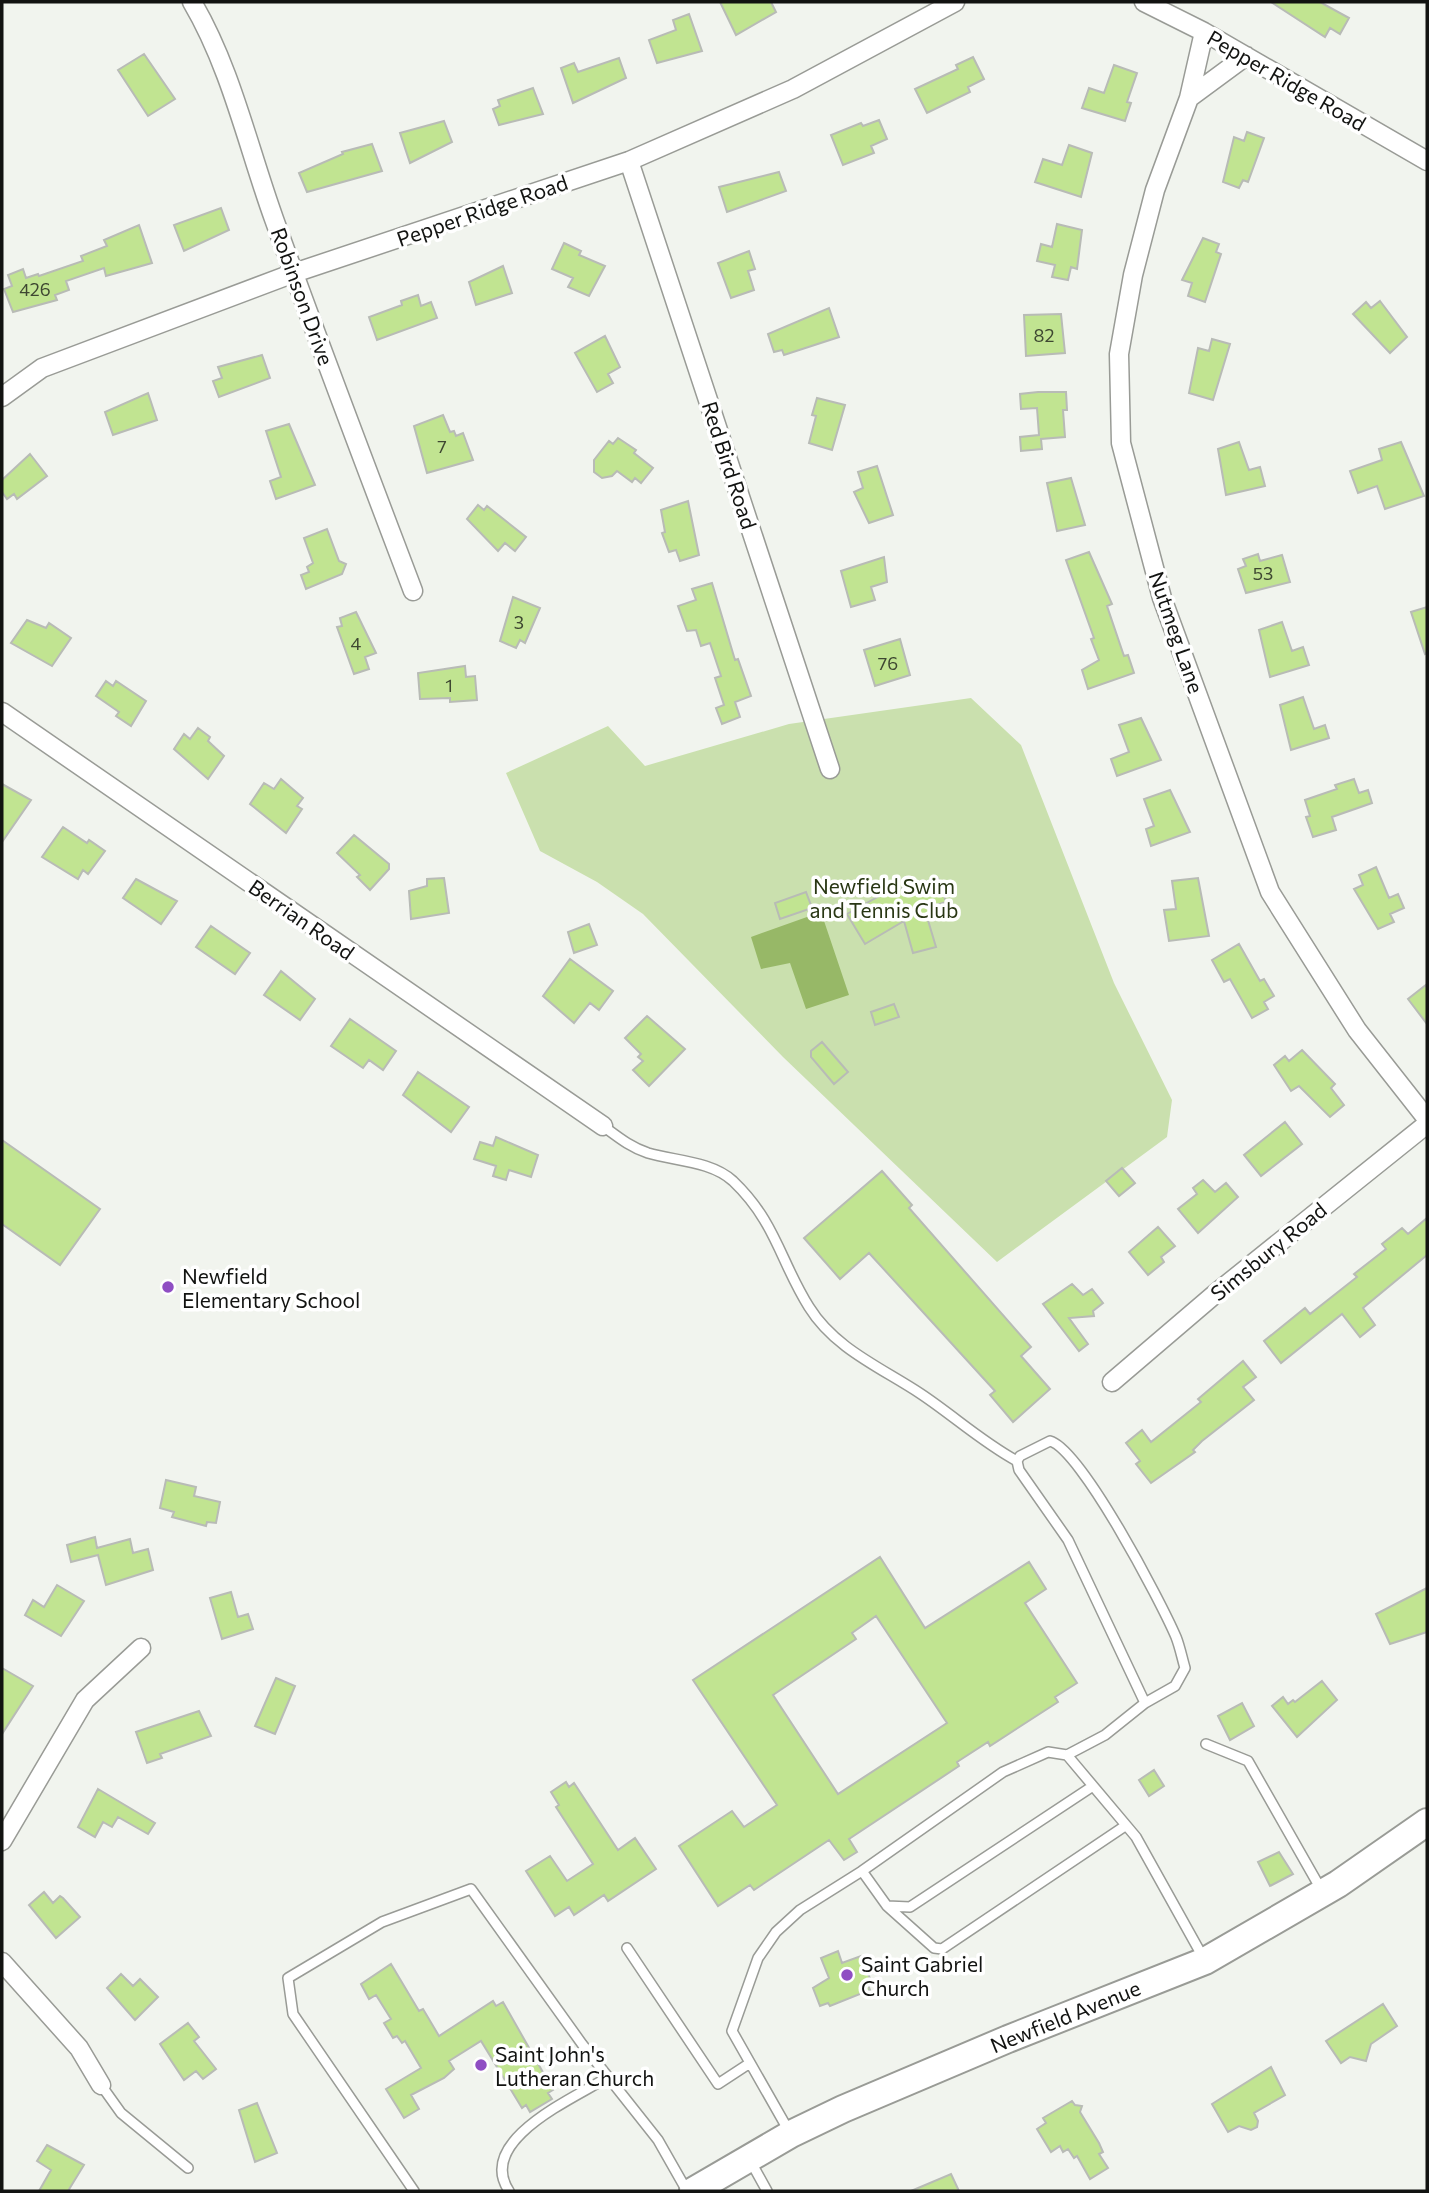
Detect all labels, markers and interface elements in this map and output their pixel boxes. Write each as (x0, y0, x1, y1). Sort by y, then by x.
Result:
street label: Pepper Ridge Road (1203, 24, 1371, 136)
street label: Pepper Ridge Road (393, 169, 571, 251)
street label: Robinson Drive (267, 224, 339, 368)
house number: 426 (19, 278, 51, 300)
house number: 82 (1034, 324, 1054, 346)
street label: Red Bird Road (698, 398, 762, 532)
house number: 7 (437, 435, 447, 457)
house number: 53 (1253, 562, 1273, 584)
street label: Nutmeg Lane (1144, 568, 1210, 696)
house number: 3 (514, 611, 524, 633)
house number: 4 (351, 632, 362, 654)
house number: 76 (878, 652, 898, 674)
house number: 1 (445, 674, 453, 696)
park label: Newfield Swim and Tennis Club (810, 873, 959, 922)
street label: Berrian Road (244, 874, 360, 964)
street label: Simsbury Road (1205, 1197, 1331, 1305)
place label: Newfield Elementary School (182, 1263, 360, 1312)
marker: Newfield Elementary School (160, 1279, 176, 1295)
place label: Saint Gabriel Church (861, 1951, 983, 2000)
marker: Saint Gabriel Church (839, 1967, 855, 1983)
street label: Newfield Avenue (986, 1974, 1144, 2058)
place label: Saint John's Lutheran Church (495, 2041, 654, 2090)
marker: Saint John's Lutheran Church (473, 2057, 489, 2073)

